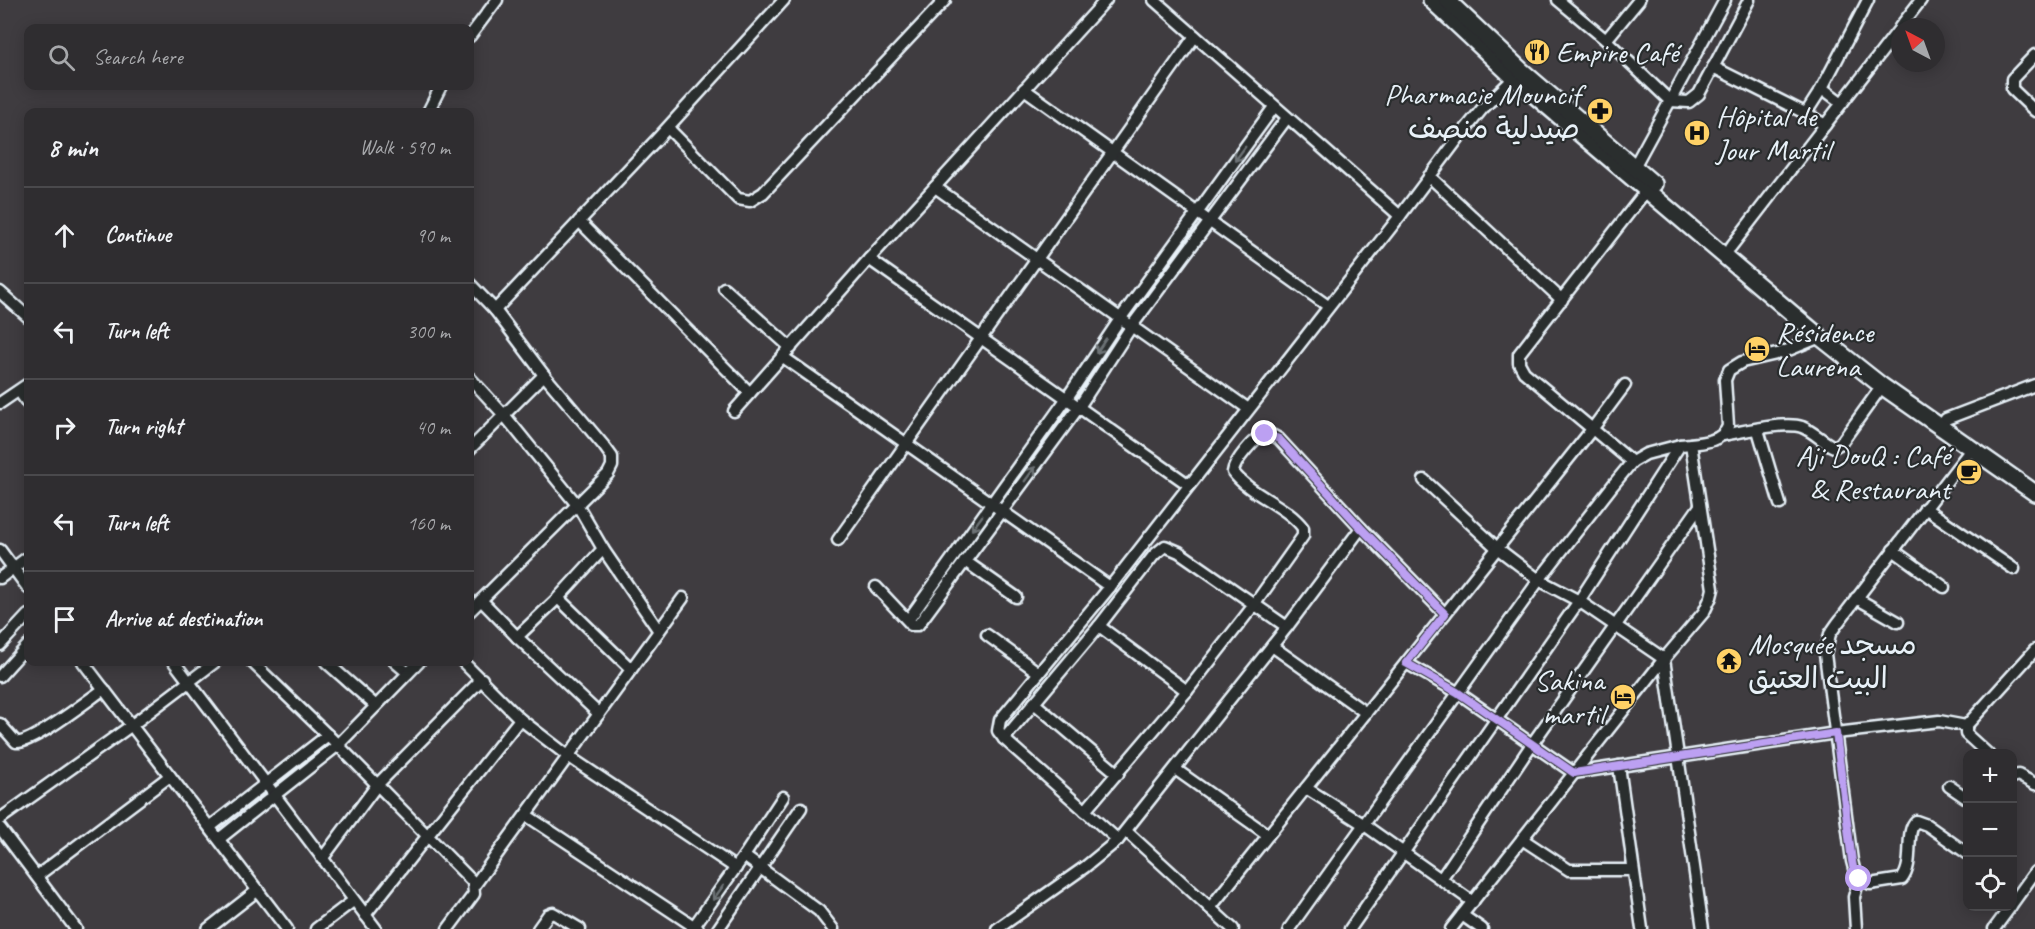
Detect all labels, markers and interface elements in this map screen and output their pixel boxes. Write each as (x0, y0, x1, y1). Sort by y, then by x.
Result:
north arrow (1891, 18, 1945, 72)
search box (24, 24, 474, 90)
place label: Empire Café (1556, 33, 1683, 71)
restaurant icon: Empire Café (1522, 37, 1552, 67)
icon: search (45, 41, 78, 74)
text: Search here (93, 43, 183, 71)
place label: Pharmacie Mouncif صيدلية منصف (1384, 75, 1587, 147)
pharmacy icon: Pharmacie Mouncif صيدلية منصف (1585, 96, 1615, 126)
place label: Hôpital de Jour Martil (1714, 97, 1835, 169)
hospital icon: Hôpital de Jour Martil (1682, 118, 1712, 148)
text: 8 min (48, 131, 98, 164)
text: Walk · 590 m (360, 135, 450, 160)
one-way arrow (1233, 146, 1246, 162)
icon: ahead (48, 219, 81, 252)
text: Continue (105, 221, 171, 249)
text: 90 m (416, 223, 450, 248)
place label: Résidence Laurena (1776, 313, 1875, 385)
icon: left (48, 315, 81, 348)
text: Turn left (105, 317, 169, 345)
text: 300 m (407, 319, 450, 344)
hotel icon: Résidence Laurena (1742, 334, 1772, 364)
one-way arrow (1095, 338, 1108, 355)
icon: right (48, 411, 81, 444)
text: Turn right (105, 413, 182, 441)
text: 40 m (416, 415, 450, 440)
route end (1251, 420, 1277, 446)
place label: Aji DouQ : Café & Restaurant (1796, 436, 1954, 508)
cafe icon: Aji DouQ : Café & Restaurant (1954, 457, 1984, 487)
one-way arrow (1024, 466, 1037, 482)
icon: left (48, 507, 81, 540)
text: Turn left (105, 509, 169, 537)
text: 160 m (407, 511, 450, 536)
one-way arrow (971, 515, 983, 531)
icon: arrive (48, 603, 81, 636)
text: Arrive at destination (105, 605, 262, 633)
place label: Mosquée مسجد البيت العتيق (1748, 625, 1917, 697)
temple icon: Mosquée مسجد البيت العتيق (1714, 646, 1744, 676)
place label: Sakina martil (1534, 661, 1609, 733)
hotel icon: Sakina martil (1608, 682, 1638, 712)
map controls (1963, 749, 2017, 911)
button: + (1963, 749, 2017, 803)
button: − (1963, 803, 2017, 857)
button: locate (1963, 857, 2017, 911)
route start (1845, 865, 1871, 891)
one-way arrow (712, 884, 724, 900)

